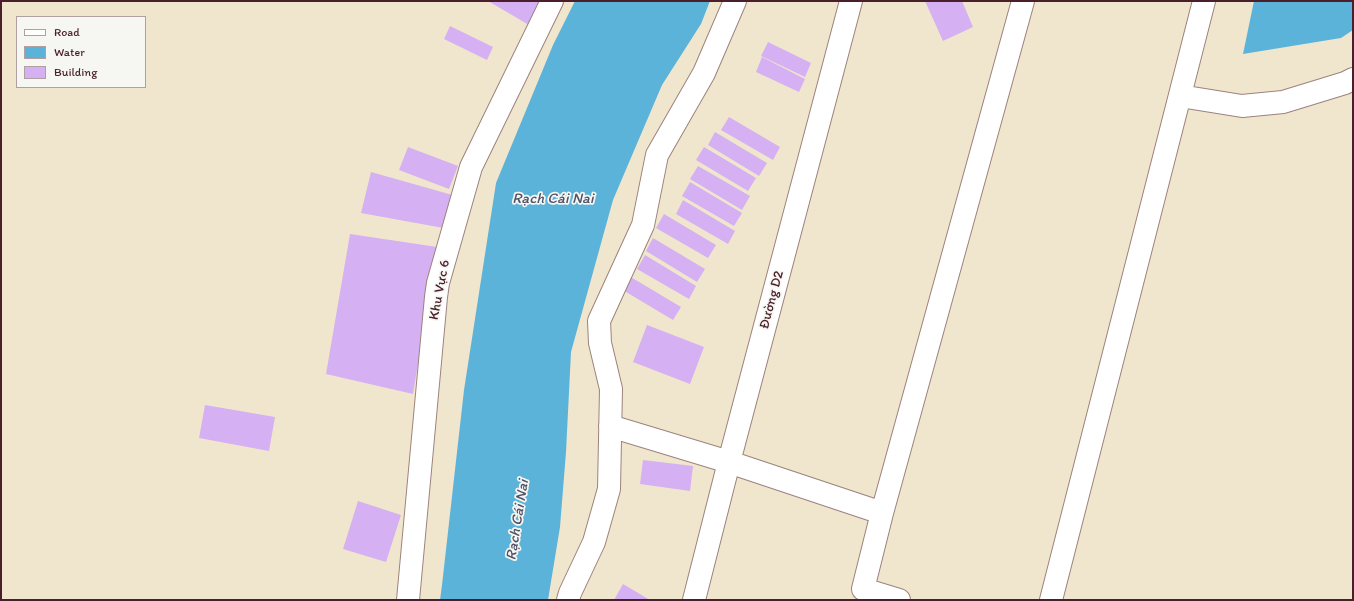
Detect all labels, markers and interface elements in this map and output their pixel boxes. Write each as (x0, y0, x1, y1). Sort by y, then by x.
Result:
legend (16, 16, 146, 88)
text: Road (54, 25, 80, 39)
text: Water (54, 45, 85, 59)
text: Building (54, 65, 97, 79)
water label: Rạch Cái Nai (512, 190, 594, 208)
street label: Khu Vực 6 (426, 258, 454, 322)
street label: Đường D2 (756, 269, 788, 331)
water label: Rạch Cái Nai (503, 478, 533, 562)

